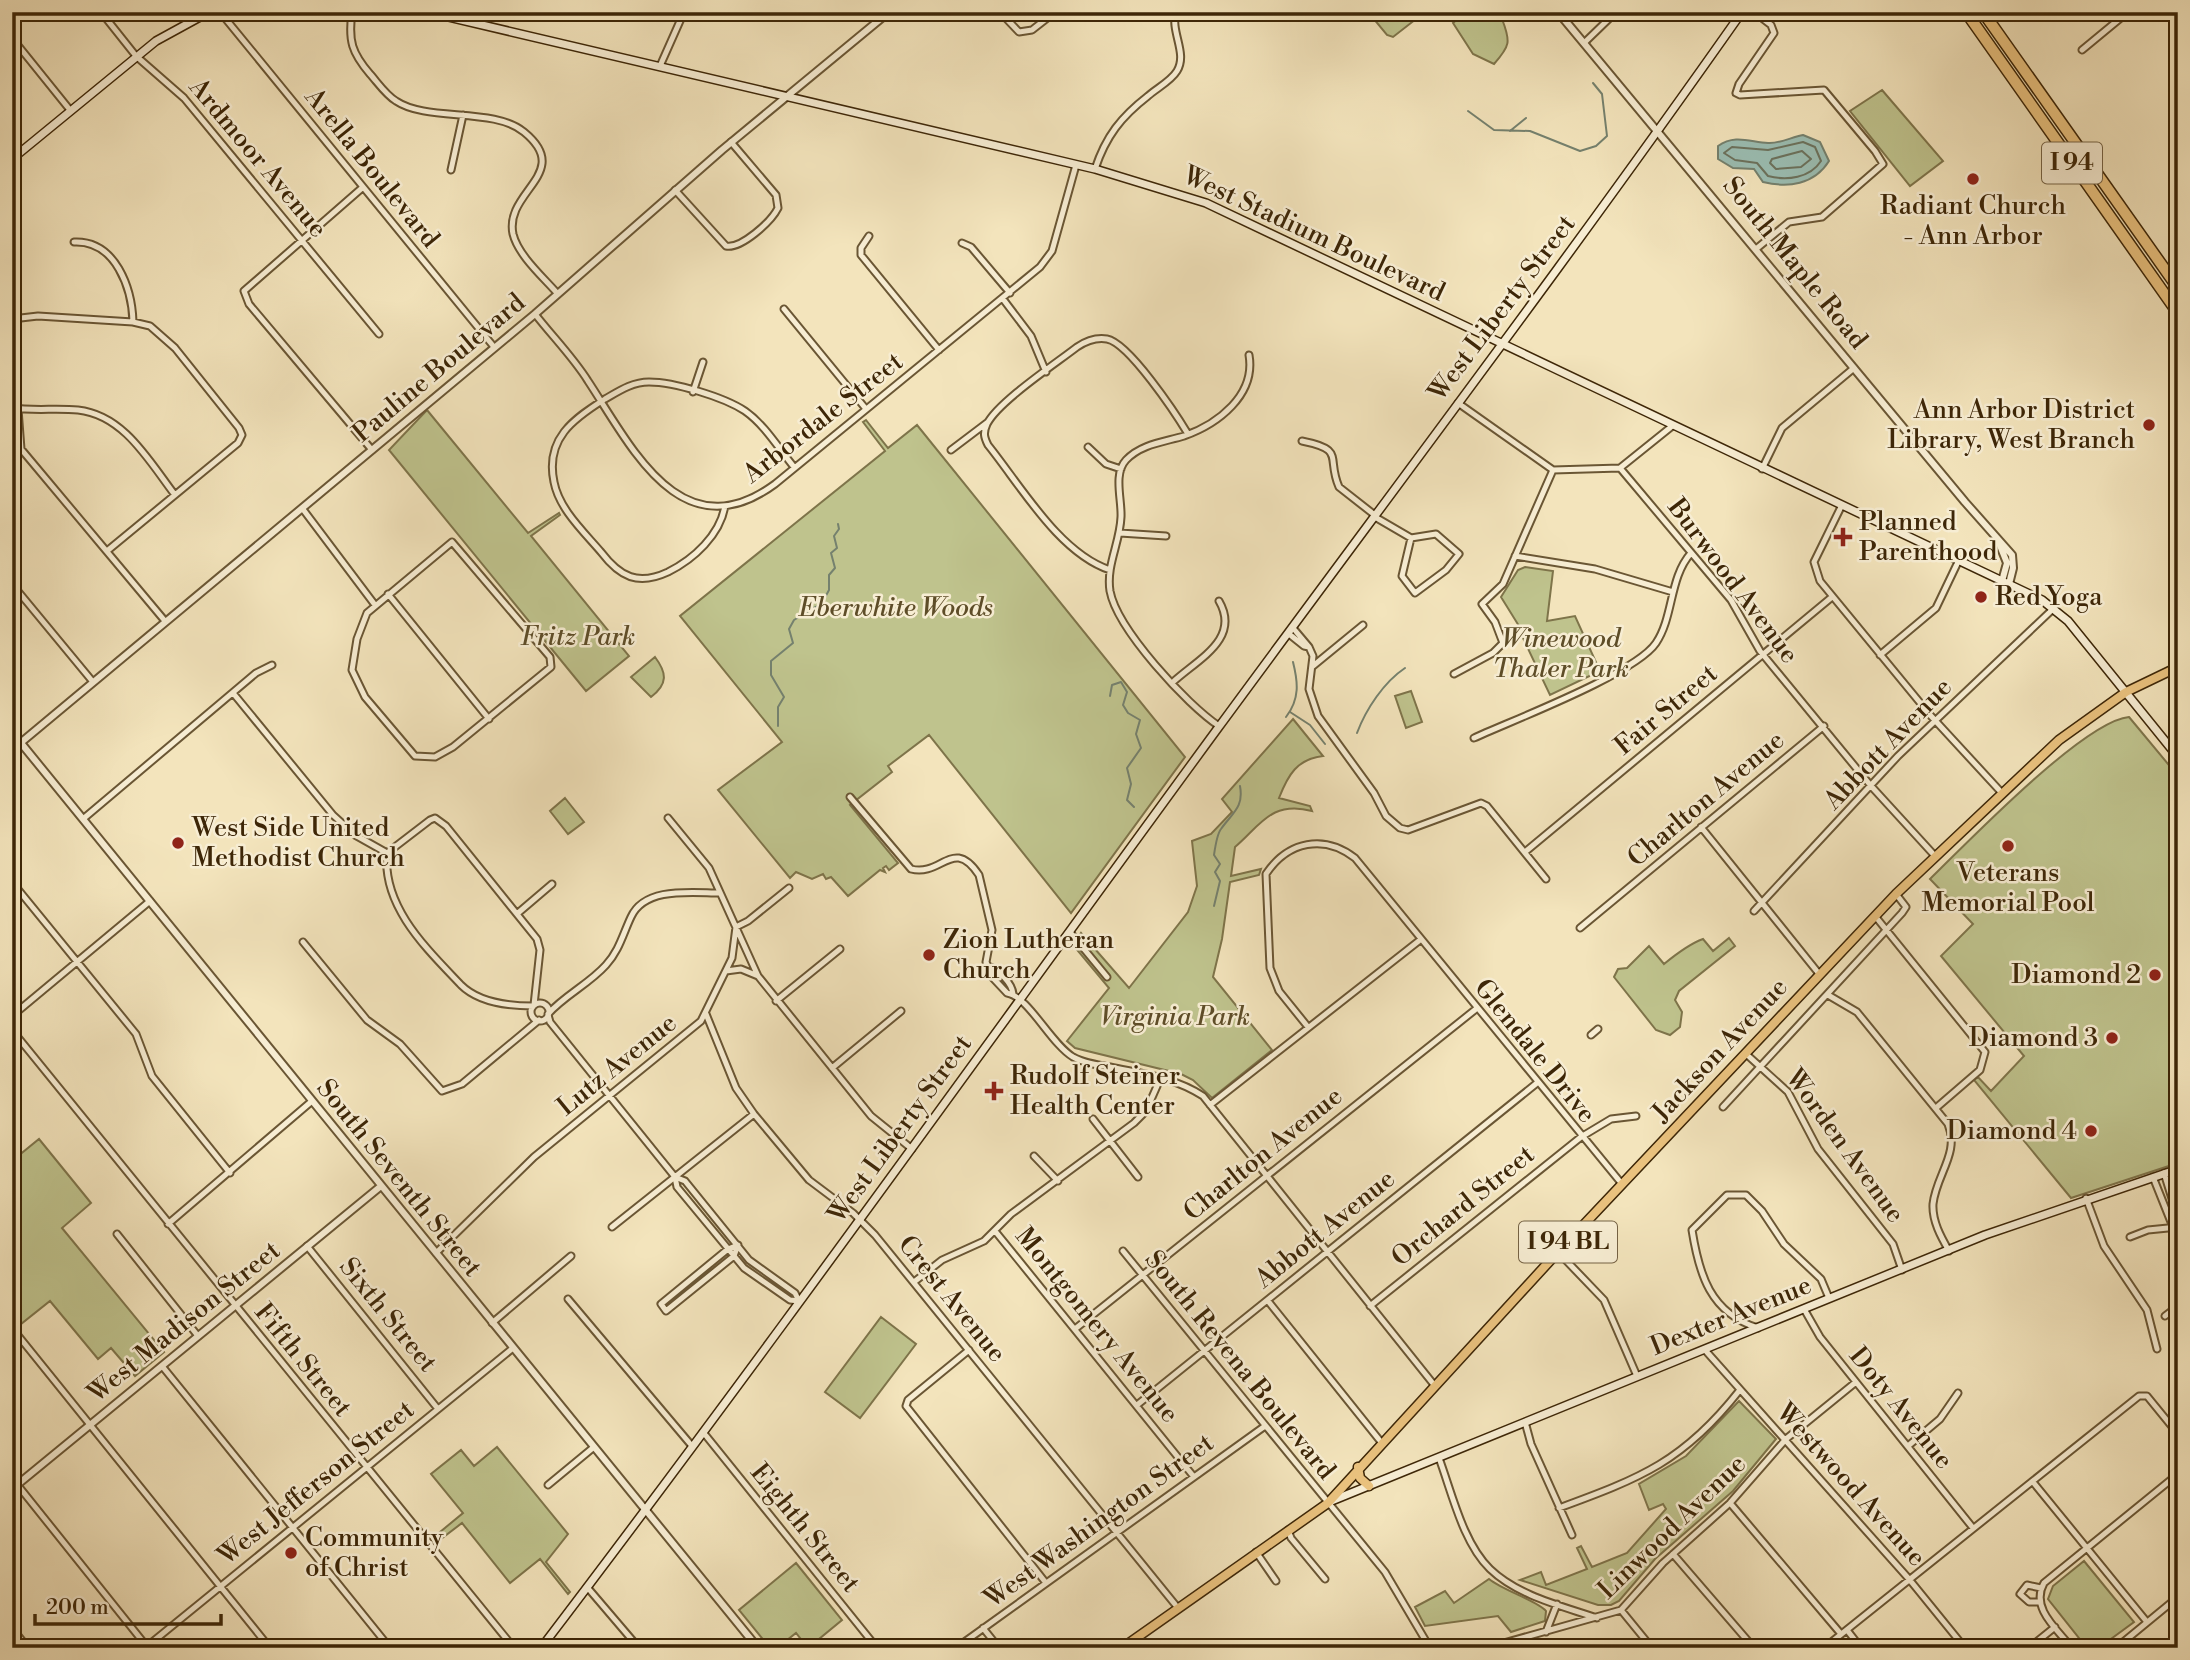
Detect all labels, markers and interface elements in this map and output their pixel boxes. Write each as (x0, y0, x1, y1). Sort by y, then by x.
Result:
street label: Ardmoor Avenue (181, 71, 334, 244)
street label: Arella Boulevard (297, 81, 446, 254)
road number: I 94 (2042, 142, 2102, 183)
street label: West Stadium Boulevard (1177, 159, 1450, 309)
street label: South Maple Road (1716, 170, 1874, 356)
marker: Radiant Church - Ann Arbor (1965, 171, 1981, 187)
place label: Radiant Church - Ann Arbor (1880, 190, 2066, 252)
street label: West Liberty Street (1421, 209, 1582, 408)
street label: Pauline Boulevard (346, 287, 532, 449)
street label: Arbordale Street (736, 346, 909, 491)
place label: Ann Arbor District Library, West Branch (1887, 394, 2135, 456)
marker: Ann Arbor District Library, West Branch (2141, 417, 2157, 433)
street label: Burwood Avenue (1660, 491, 1805, 670)
place label: Planned Parenthood (1859, 506, 1997, 568)
marker: Planned Parenthood (1833, 527, 1853, 547)
place label: Red Yoga (1995, 581, 2103, 613)
marker: Red Yoga (1973, 589, 1989, 605)
park label: Eberwhite Woods (798, 592, 993, 624)
park label: Fritz Park (521, 621, 635, 653)
park label: Winewood Thaler Park (1493, 623, 1629, 685)
street label: Fair Street (1608, 658, 1724, 762)
street label: Abbott Avenue (1816, 671, 1959, 817)
street label: Charlton Avenue (1621, 724, 1791, 874)
place label: West Side United Methodist Church (191, 812, 405, 874)
marker: West Side United Methodist Church (170, 835, 186, 851)
marker: Veterans Memorial Pool (2000, 838, 2016, 854)
place label: Veterans Memorial Pool (1922, 857, 2095, 919)
place label: Zion Lutheran Church (943, 924, 1114, 986)
marker: Zion Lutheran Church (921, 947, 937, 963)
place label: Diamond 2 (2011, 959, 2141, 991)
marker: Diamond 2 (2147, 967, 2163, 983)
street label: Jackson Avenue (1645, 972, 1795, 1129)
street label: Glendale Drive (1467, 973, 1603, 1129)
park label: Virginia Park (1100, 1001, 1250, 1033)
street label: Lutz Avenue (551, 1007, 683, 1123)
place label: Diamond 3 (1969, 1022, 2098, 1054)
street label: West Liberty Street (820, 1029, 979, 1230)
marker: Diamond 3 (2104, 1030, 2120, 1046)
place label: Rudolf Steiner Health Center (1010, 1060, 1180, 1122)
street label: Worden Avenue (1778, 1062, 1911, 1229)
street label: South Seventh Street (310, 1073, 488, 1283)
street label: Charlton Avenue (1177, 1080, 1349, 1228)
marker: Rudolf Steiner Health Center (984, 1081, 1004, 1101)
place label: Diamond 4 (1947, 1115, 2077, 1147)
marker: Diamond 4 (2083, 1123, 2099, 1139)
street label: Orchard Street (1385, 1139, 1541, 1273)
street label: Abbott Avenue (1248, 1163, 1401, 1296)
street label: Montgomery Avenue (1008, 1221, 1186, 1429)
road number: I 94 BL (1519, 1222, 1617, 1262)
street label: Crest Avenue (891, 1229, 1013, 1369)
street label: West Madison Street (81, 1235, 287, 1410)
street label: South Revena Boulevard (1138, 1244, 1342, 1486)
street label: Sixth Street (332, 1251, 444, 1379)
street label: Dexter Avenue (1646, 1269, 1816, 1363)
street label: Fifth Street (248, 1297, 358, 1423)
street label: Doty Avenue (1842, 1341, 1960, 1475)
street label: West Jefferson Street (211, 1394, 421, 1573)
street label: Westwood Avenue (1769, 1396, 1933, 1573)
street label: West Washington Street (977, 1427, 1220, 1616)
street label: Linwood Avenue (1591, 1448, 1753, 1606)
street label: Eighth Street (743, 1457, 867, 1599)
place label: Community of Christ (305, 1522, 444, 1584)
marker: Community of Christ (283, 1545, 299, 1561)
scale bar (35, 1583, 220, 1627)
text: 200 m (46, 1595, 109, 1621)

